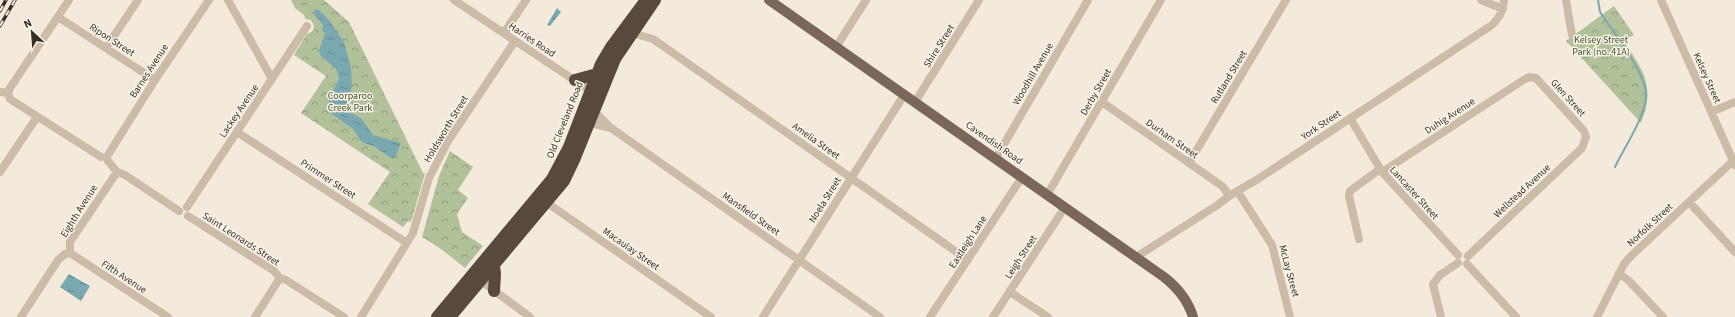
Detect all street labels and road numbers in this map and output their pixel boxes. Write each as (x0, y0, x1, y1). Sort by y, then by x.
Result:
street label: Harries Road (506, 19, 558, 61)
street label: Ripon Street (87, 20, 138, 60)
street label: Shire Street (920, 21, 958, 70)
street label: Woodhill Avenue (1009, 40, 1057, 108)
street label: Barnes Avenue (126, 41, 172, 101)
street label: Rutland Street (1208, 47, 1251, 106)
street label: Kelsey Street (1690, 50, 1725, 106)
street label: Derby Street (1077, 66, 1115, 118)
street label: Glen Street (1547, 76, 1589, 120)
street label: Old Cleveland Road (543, 80, 587, 160)
street label: Lackey Avenue (216, 81, 262, 141)
street label: Holdsworth Street (420, 92, 472, 165)
street label: Duhig Avenue (1422, 94, 1478, 137)
street label: York Street (1297, 106, 1344, 144)
street label: Durham Street (1143, 116, 1201, 163)
street label: Cavendish Road (963, 118, 1025, 168)
street label: Amelia Street (789, 119, 843, 163)
street label: Primmer Street (297, 156, 359, 203)
street label: Wellstead Avenue (1490, 161, 1554, 221)
street label: Lancaster Street (1386, 163, 1442, 223)
street label: Noela Street (805, 174, 845, 226)
street label: Eighth Avenue (57, 182, 101, 240)
street label: Mansfield Street (719, 189, 783, 239)
street label: Norfolk Street (1624, 200, 1676, 250)
street label: Saint Leonards Street (200, 209, 283, 270)
street label: Eastleigh Lane (946, 213, 990, 271)
street label: Macaulay Street (600, 224, 663, 274)
street label: Leigh Street (1002, 232, 1041, 282)
street label: McLay Street (1275, 243, 1303, 299)
street label: Fifth Avenue (99, 257, 149, 297)

